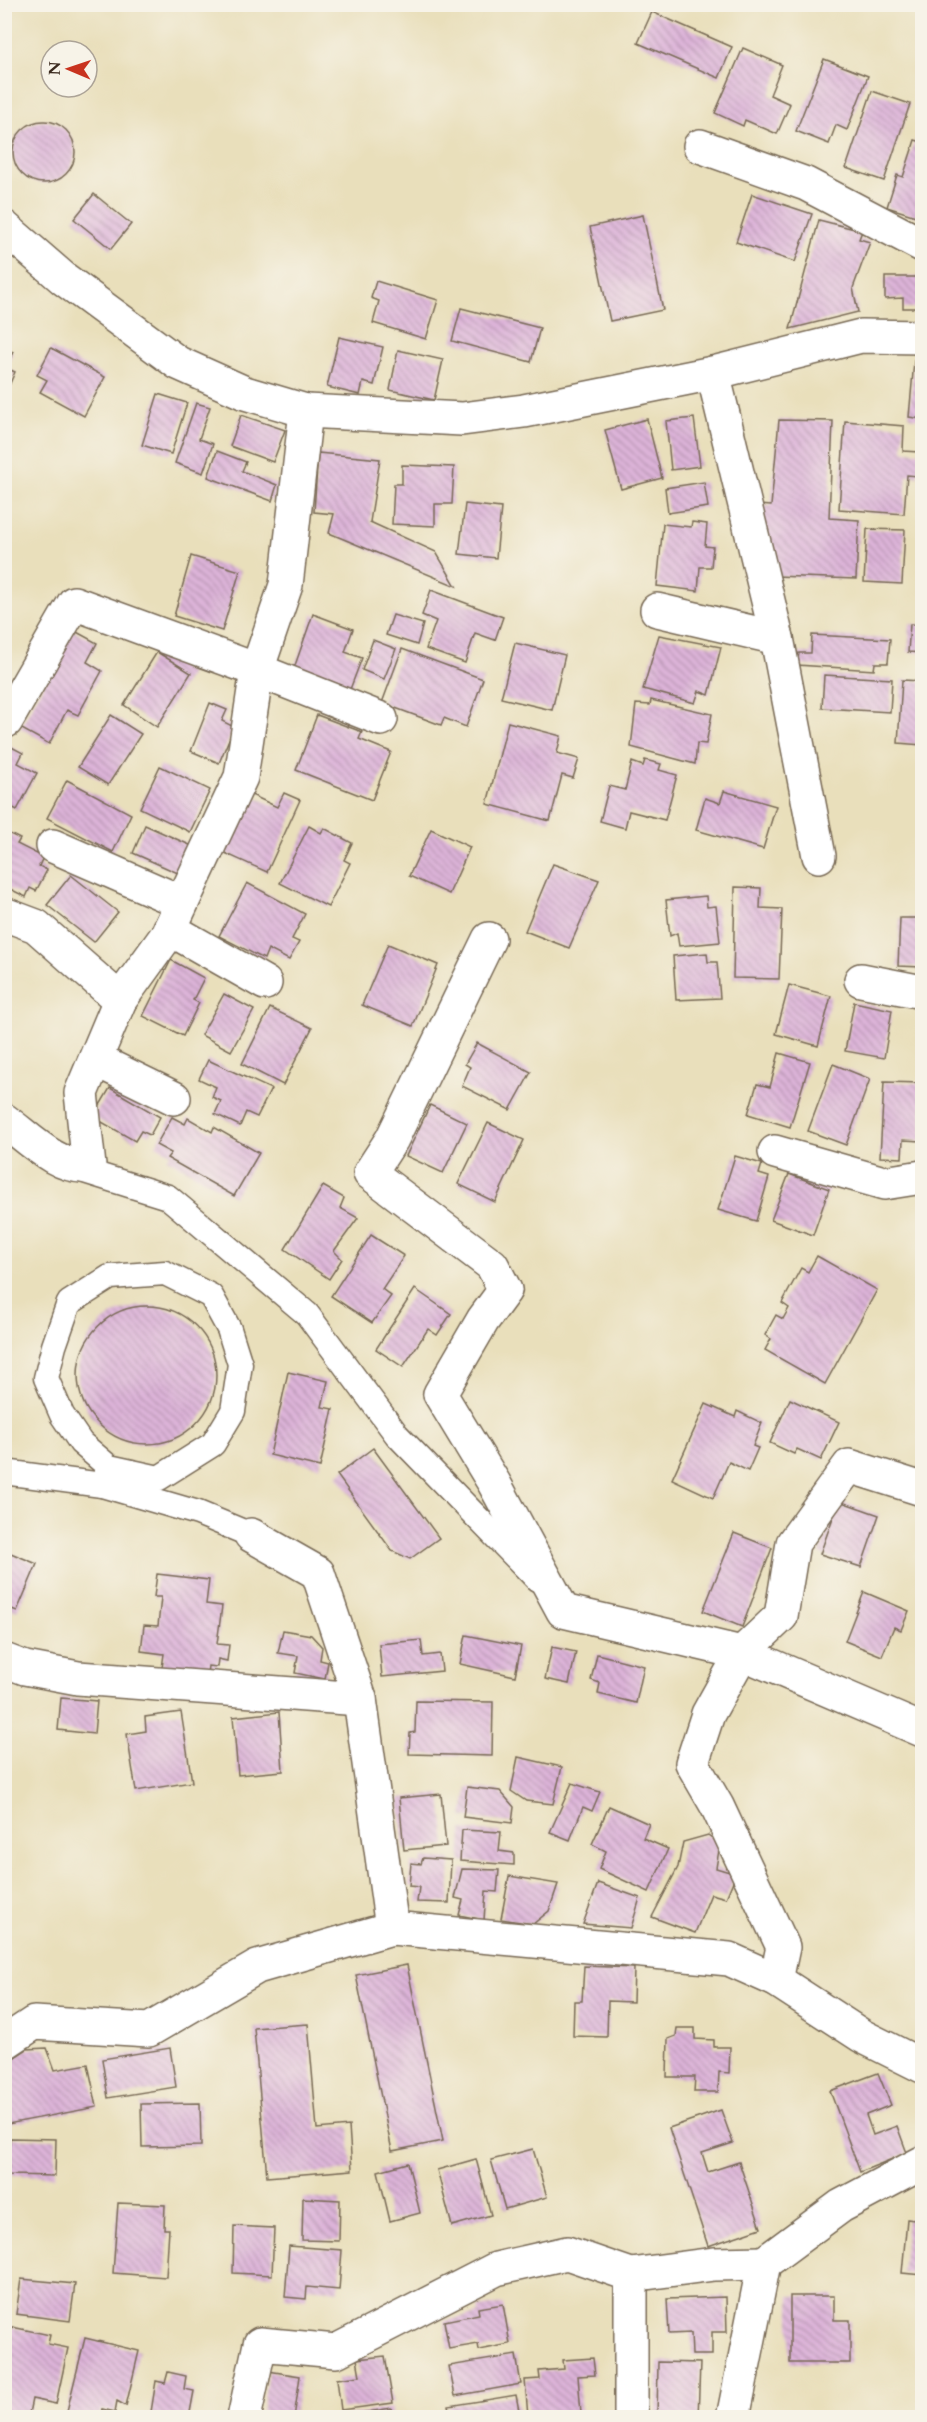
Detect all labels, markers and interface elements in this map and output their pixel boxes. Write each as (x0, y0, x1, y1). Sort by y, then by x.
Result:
north arrow (39, 39, 99, 99)
text: N (44, 61, 66, 76)

